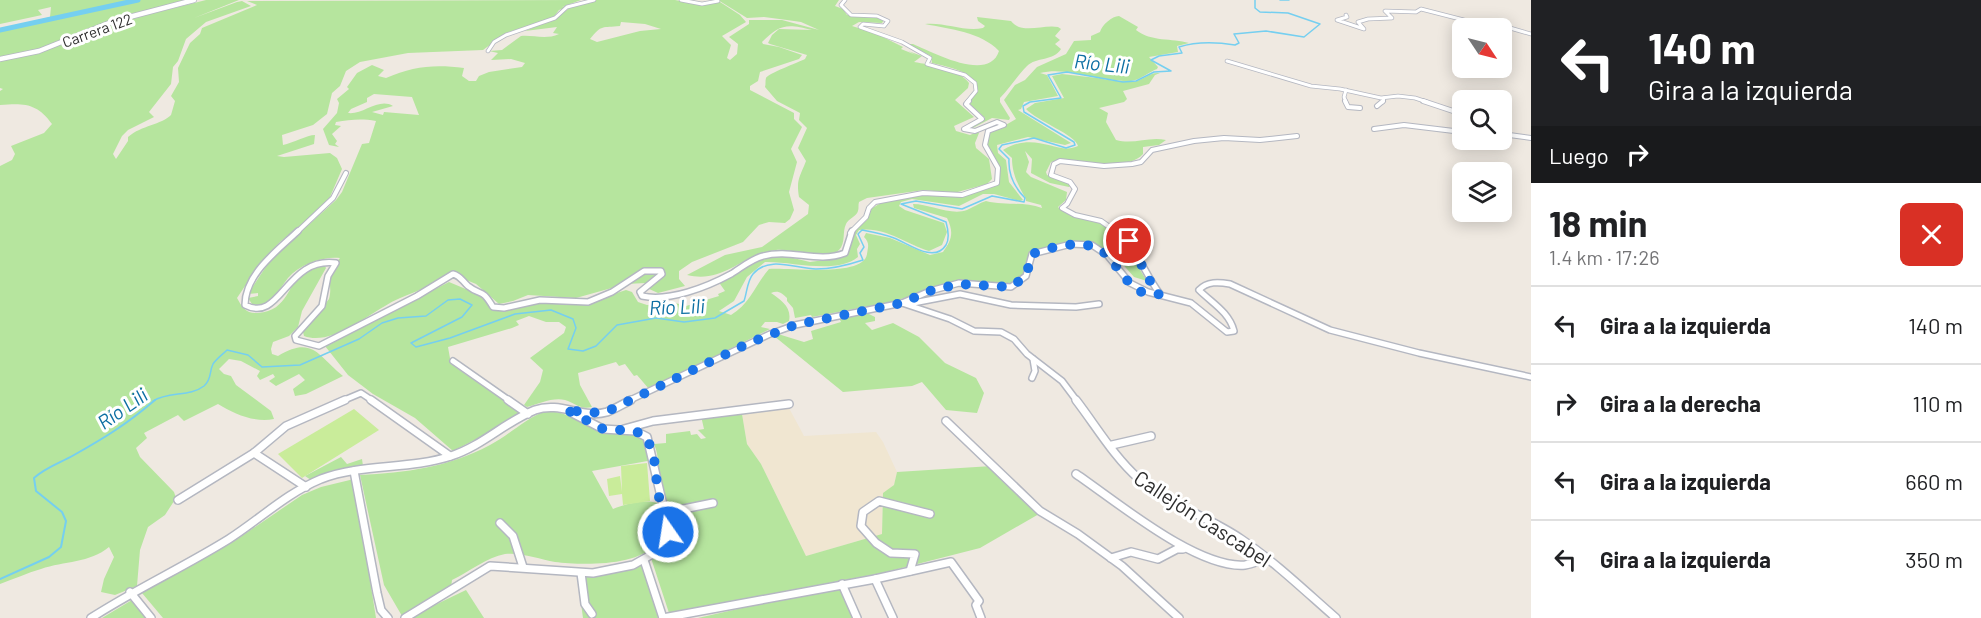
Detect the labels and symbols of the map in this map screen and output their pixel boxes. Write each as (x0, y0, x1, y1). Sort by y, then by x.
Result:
street label: Carrera 122 (60, 9, 134, 51)
north arrow (1452, 18, 1512, 78)
water label: Río Lili (1073, 48, 1131, 78)
pin (1103, 215, 1154, 266)
water label: Río Lili (649, 293, 705, 319)
water label: Río Lili (92, 382, 152, 434)
street label: Callejón Cascabel (1130, 464, 1276, 572)
position arrow (636, 500, 700, 564)

